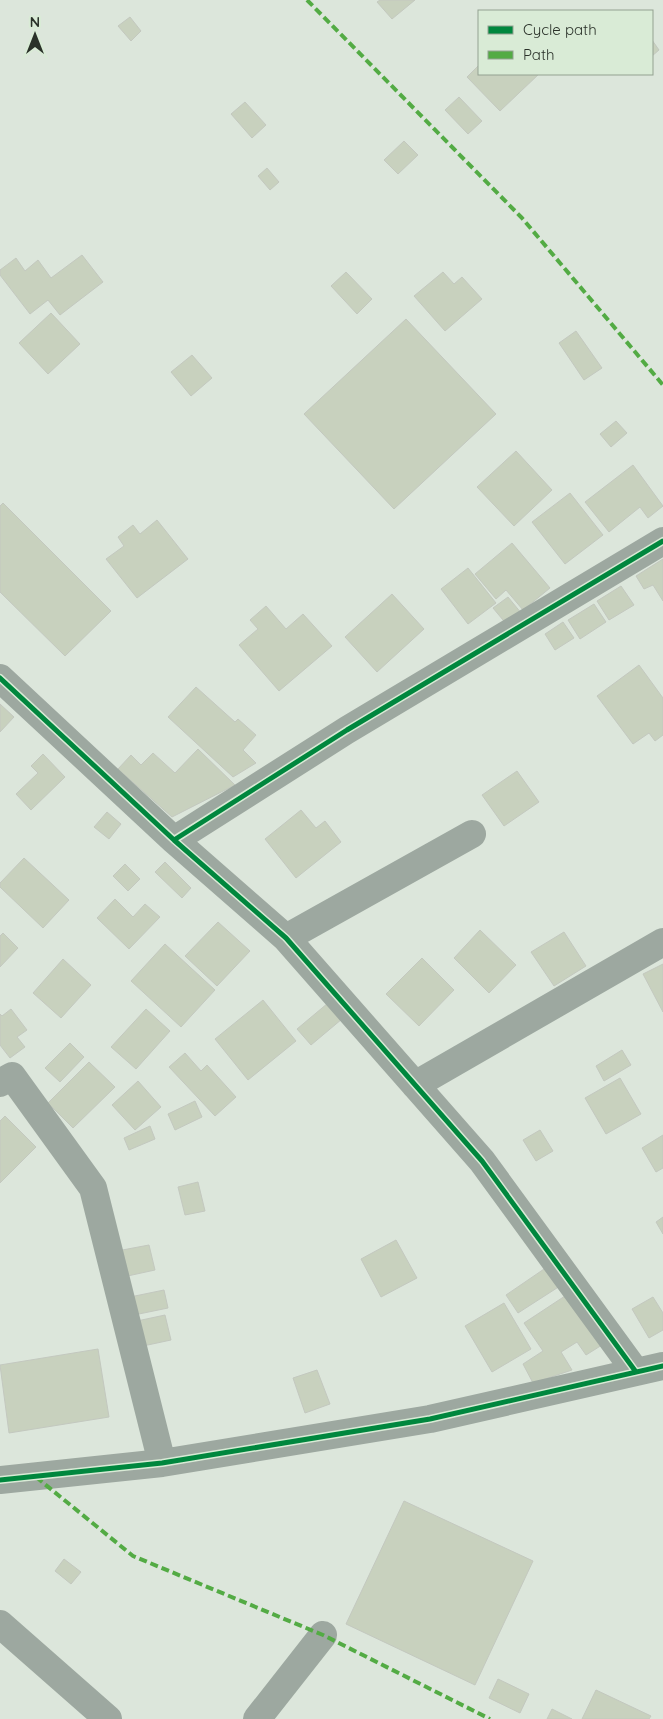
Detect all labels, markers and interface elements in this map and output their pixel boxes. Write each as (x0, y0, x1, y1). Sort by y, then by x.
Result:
north arrow (10, 10, 60, 60)
legend (478, 10, 653, 75)
text: N (30, 13, 40, 31)
text: Cycle path (523, 20, 597, 39)
text: Path (523, 45, 555, 64)

